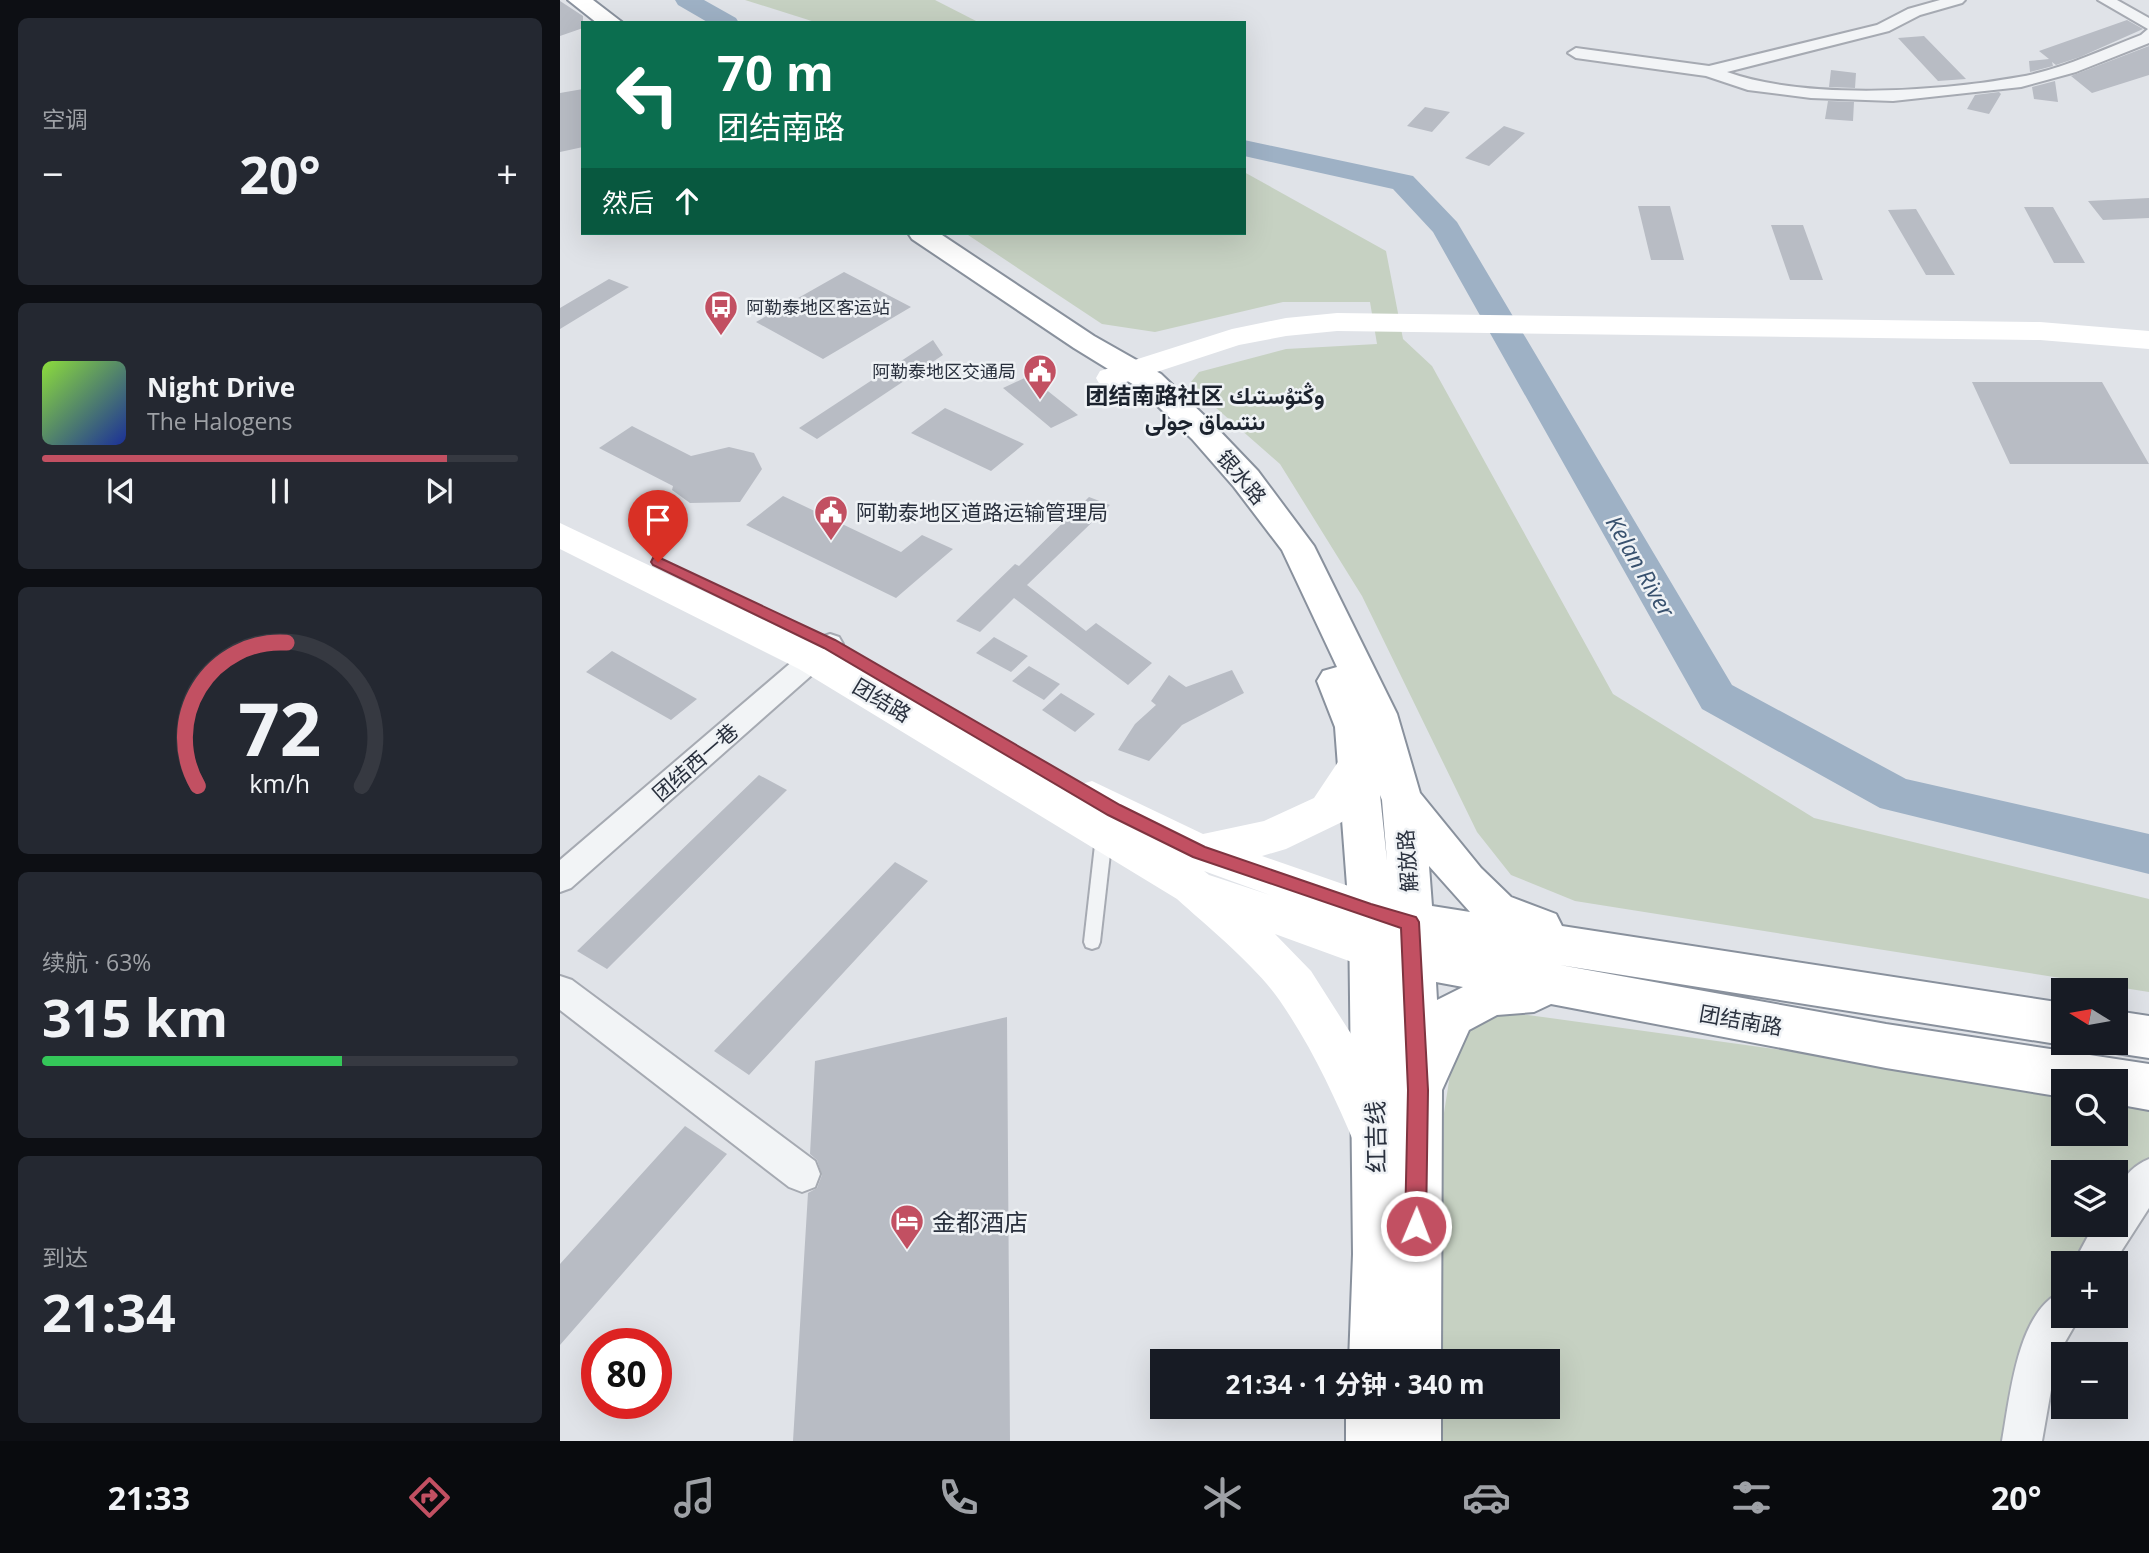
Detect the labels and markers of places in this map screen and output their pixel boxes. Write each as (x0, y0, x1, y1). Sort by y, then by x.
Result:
bus stop icon: 阿勒泰地区客运站 (702, 288, 740, 337)
place label: 阿勒泰地区客运站 (746, 295, 890, 319)
public building icon: 阿勒泰地区交通局 (1021, 352, 1059, 401)
place label: 阿勒泰地区交通局 (872, 359, 1016, 383)
pin (628, 490, 688, 562)
public building icon: 阿勒泰地区道路运输管理局 (812, 493, 850, 542)
place label: 阿勒泰地区道路运输管理局 (856, 498, 1108, 526)
hotel icon: 金都酒店 (888, 1202, 926, 1251)
place label: 金都酒店 (932, 1205, 1028, 1238)

